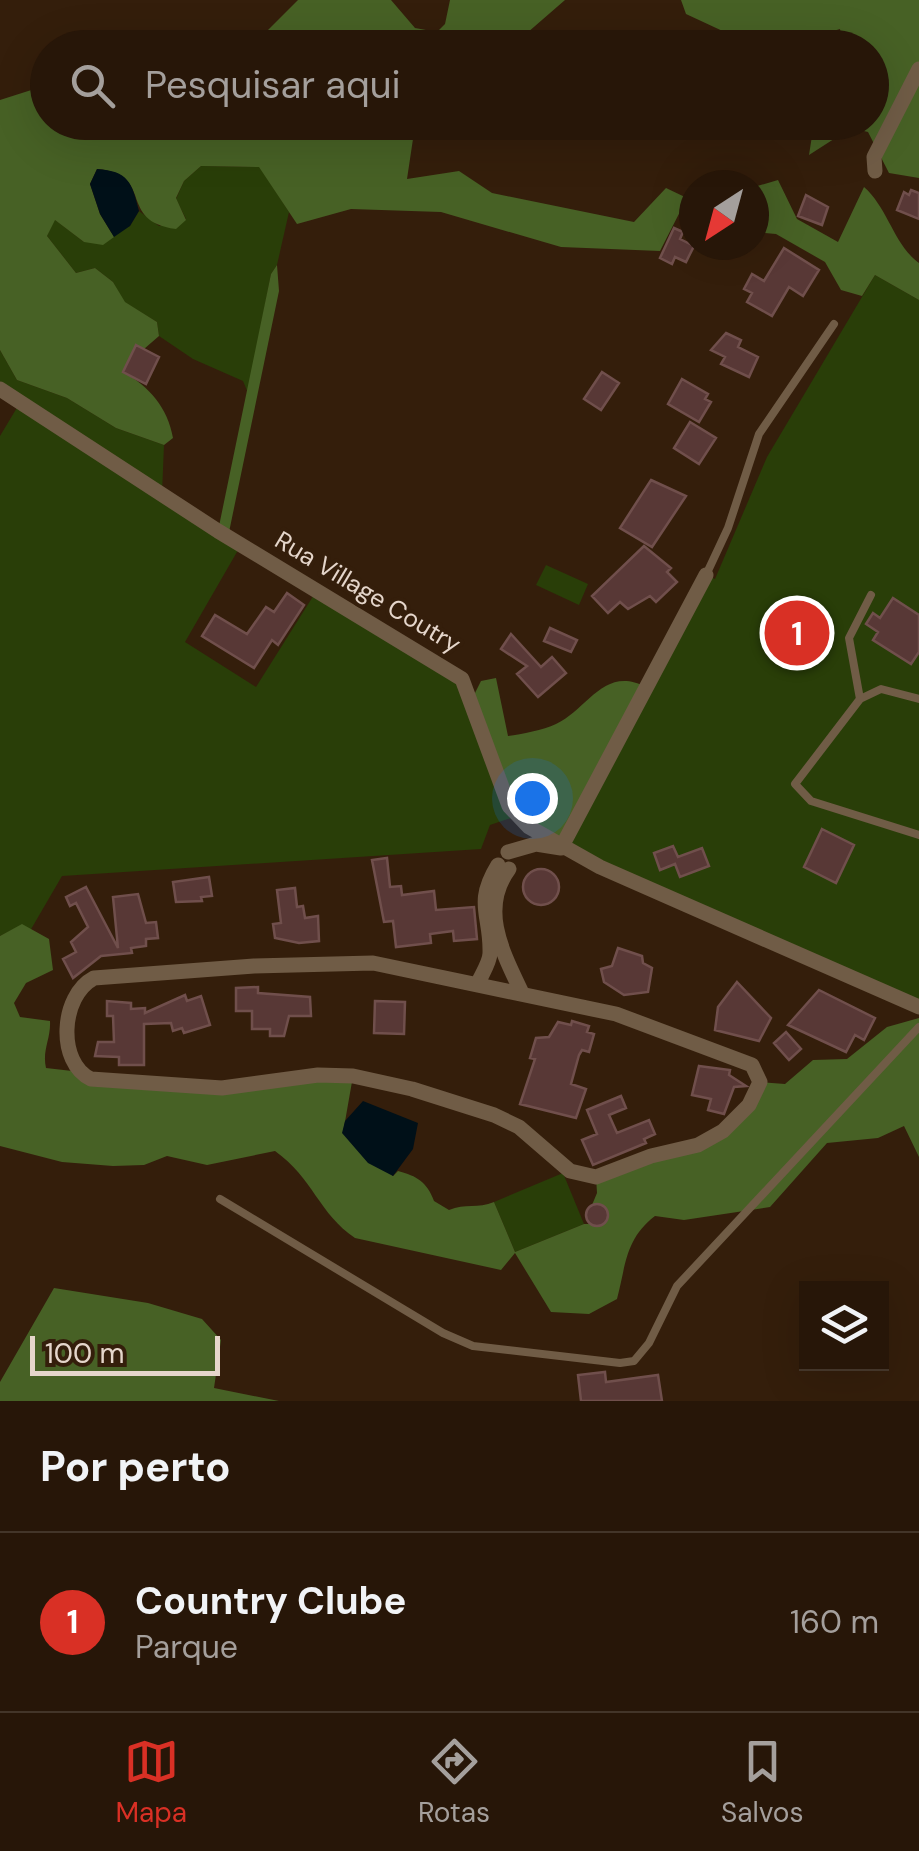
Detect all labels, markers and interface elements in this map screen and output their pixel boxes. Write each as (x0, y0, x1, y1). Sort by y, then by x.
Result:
search box (30, 30, 889, 140)
icon: search (65, 58, 120, 113)
text: Pesquisar aqui (145, 60, 401, 110)
north arrow (679, 170, 769, 260)
street label: Rua Village Coutry (269, 523, 467, 661)
pin: 1 (764, 596, 830, 670)
your location (507, 773, 558, 824)
map controls (799, 1281, 889, 1371)
button: layers (799, 1281, 889, 1371)
scale bar (30, 1331, 220, 1376)
text: 100 m (45, 1335, 124, 1372)
text: Por perto (40, 1439, 231, 1494)
text: Country Clube (135, 1576, 406, 1626)
text: 1 (67, 1601, 78, 1643)
text: 160 m (790, 1601, 879, 1643)
text: Parque (135, 1626, 238, 1668)
tab: Mapa (115, 1734, 187, 1831)
tab: Rotas (418, 1734, 490, 1831)
tab: Salvos (721, 1734, 804, 1831)

